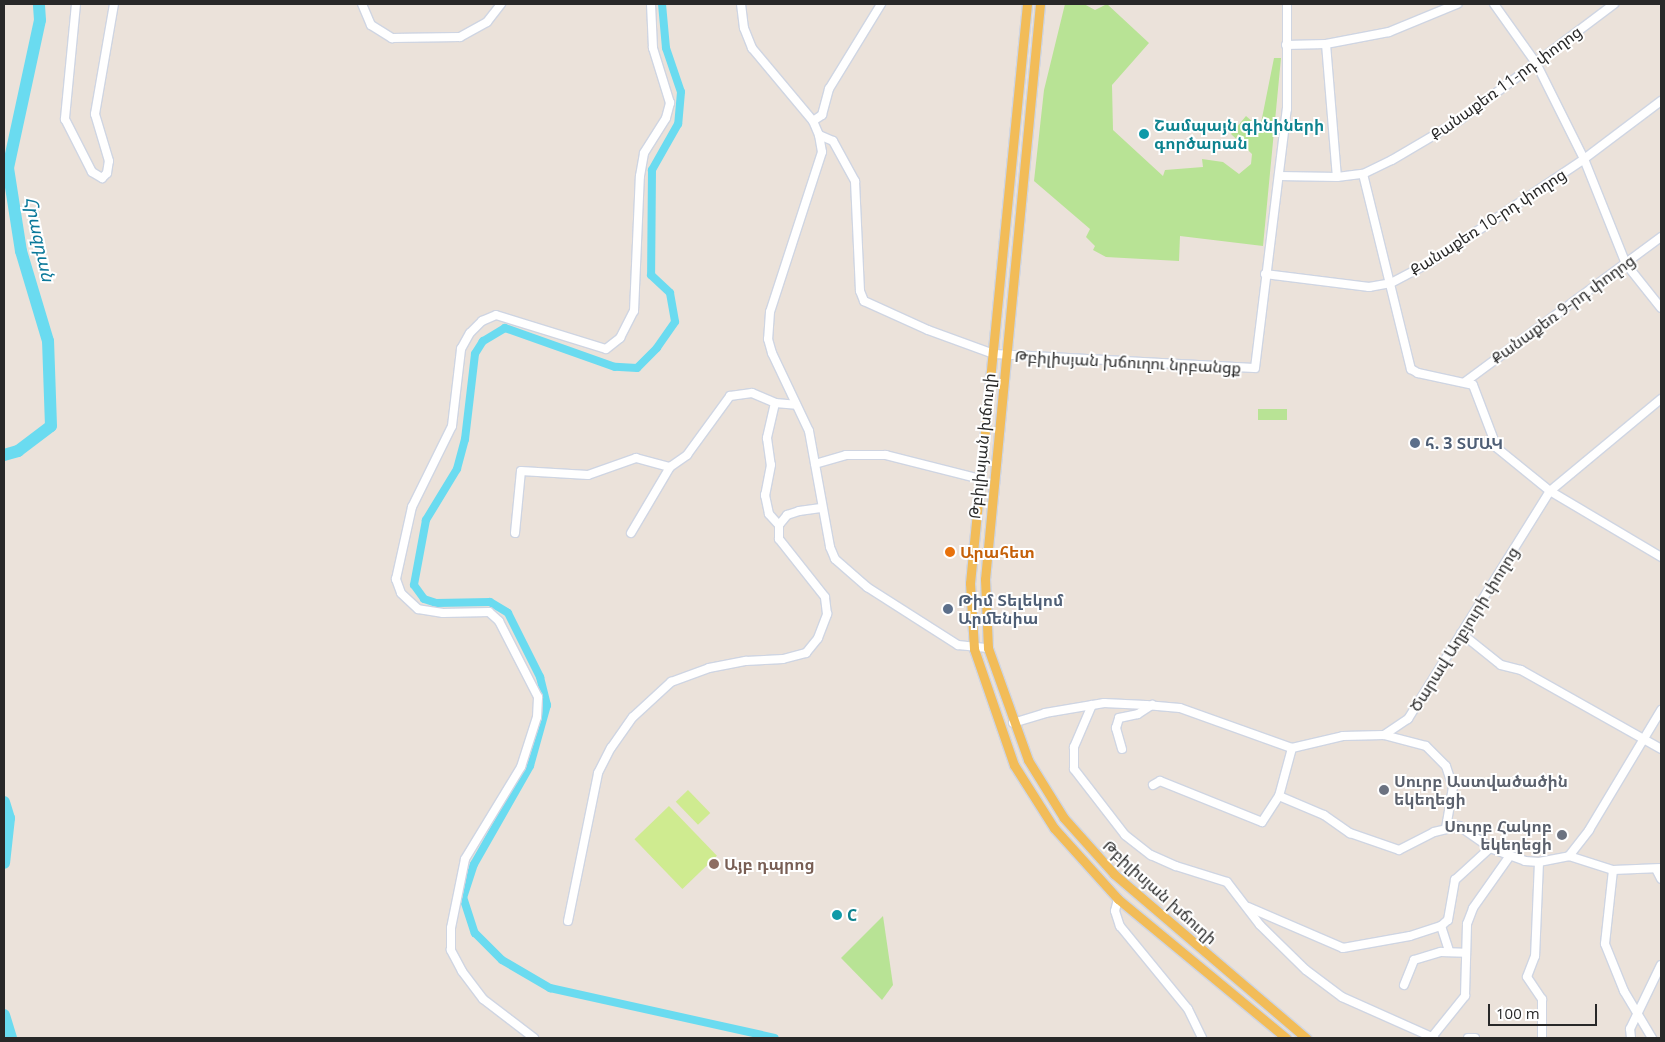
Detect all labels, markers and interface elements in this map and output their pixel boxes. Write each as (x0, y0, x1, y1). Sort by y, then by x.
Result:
street label: Քանաքեռ 11-րդ փողոց (1427, 22, 1585, 144)
place label: Շամպայն գինիների գործարան (1154, 115, 1324, 153)
marker: Շամպայն գինիների գործարան (1138, 128, 1150, 140)
street label: Քանաքեռ 10-րդ փողոց (1406, 164, 1570, 280)
water label: Հրազդան (20, 195, 60, 283)
street label: Քանաքեռ 9-րդ փողոց (1487, 250, 1639, 368)
street label: Թբիլիսյան խճուղու նրբանցք (1014, 346, 1242, 378)
street label: Թբիլիսյան խճուղի (965, 372, 999, 520)
place label: հ. 3 ՏՄԱԿ (1425, 433, 1503, 453)
marker: հ. 3 ՏՄԱԿ (1409, 437, 1421, 449)
place label: Արահետ (960, 542, 1035, 562)
street label: Ծարավ Աղբյուրի փողոց (1405, 543, 1523, 715)
marker: Արահետ (944, 546, 956, 558)
place label: Թիմ Տելեկոմ Արմենիա (958, 590, 1063, 628)
marker: Թիմ Տելեկոմ Արմենիա (942, 603, 954, 615)
place label: Սուրբ Աստվածածին եկեղեցի (1394, 771, 1568, 809)
marker: Սուրբ Աստվածածին եկեղեցի (1378, 784, 1390, 796)
place label: Սուրբ Հակոբ եկեղեցի (1444, 816, 1552, 854)
marker: Սուրբ Հակոբ եկեղեցի (1556, 829, 1568, 841)
street label: Թբիլիսյան խճուղի (1099, 836, 1221, 948)
place label: Այբ դպրոց (724, 854, 815, 874)
marker: Այբ դպրոց (708, 858, 720, 870)
place label: C (847, 905, 857, 925)
marker: C (831, 909, 843, 921)
scale bar (1490, 994, 1599, 1026)
text: 100 m (1496, 1003, 1540, 1023)

